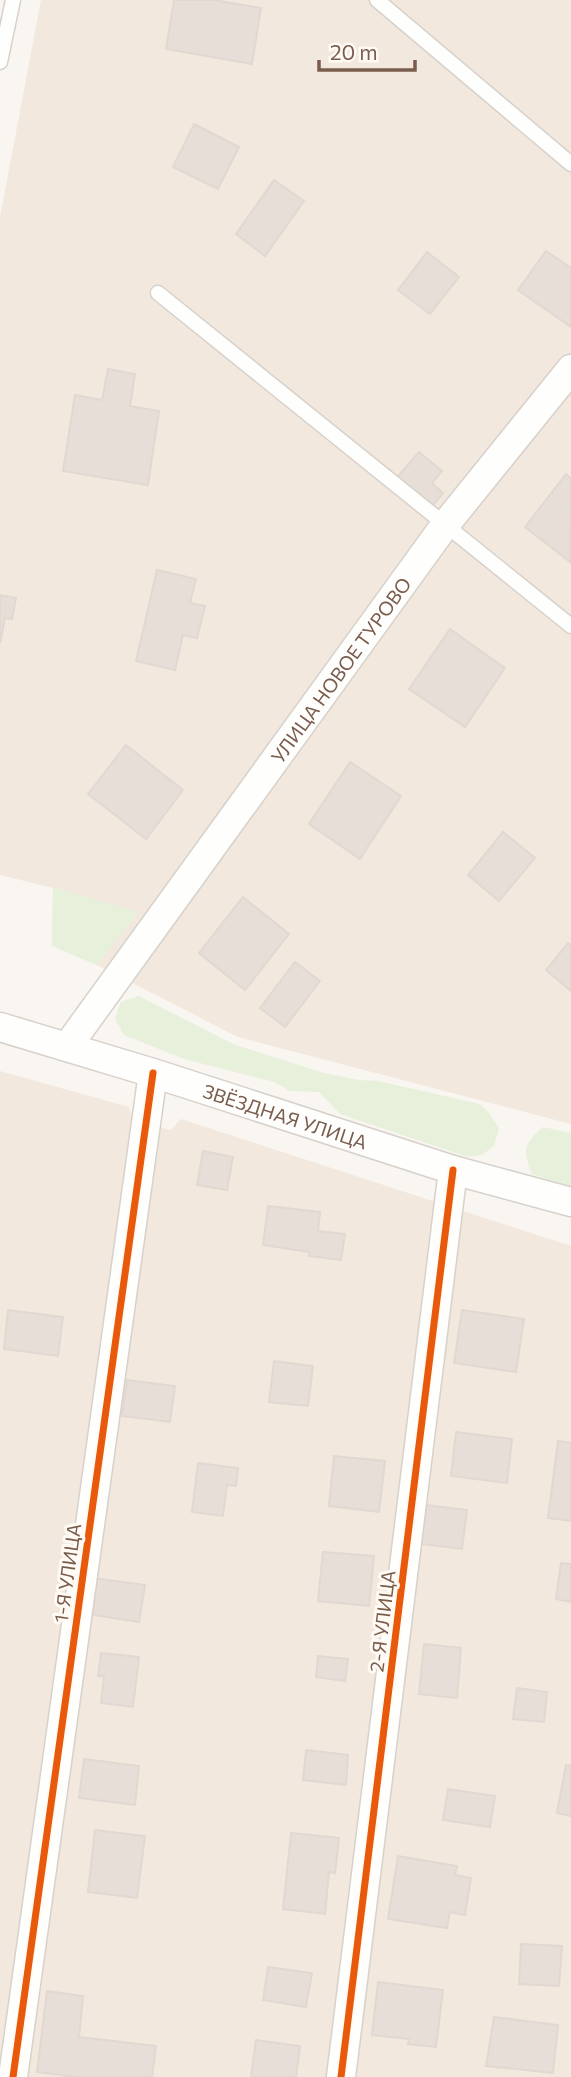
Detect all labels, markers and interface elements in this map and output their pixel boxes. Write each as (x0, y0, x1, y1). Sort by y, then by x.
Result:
scale bar (319, 28, 415, 72)
text: 20 m (330, 39, 378, 64)
street label: УЛИЦА НОВОЕ ТУРОВО (265, 572, 415, 767)
street label: ЗВЁЗДНАЯ УЛИЦА (200, 1079, 371, 1153)
street label: 1-Я УЛИЦА (49, 1522, 85, 1624)
street label: 2-Я УЛИЦА (364, 1569, 400, 1673)

